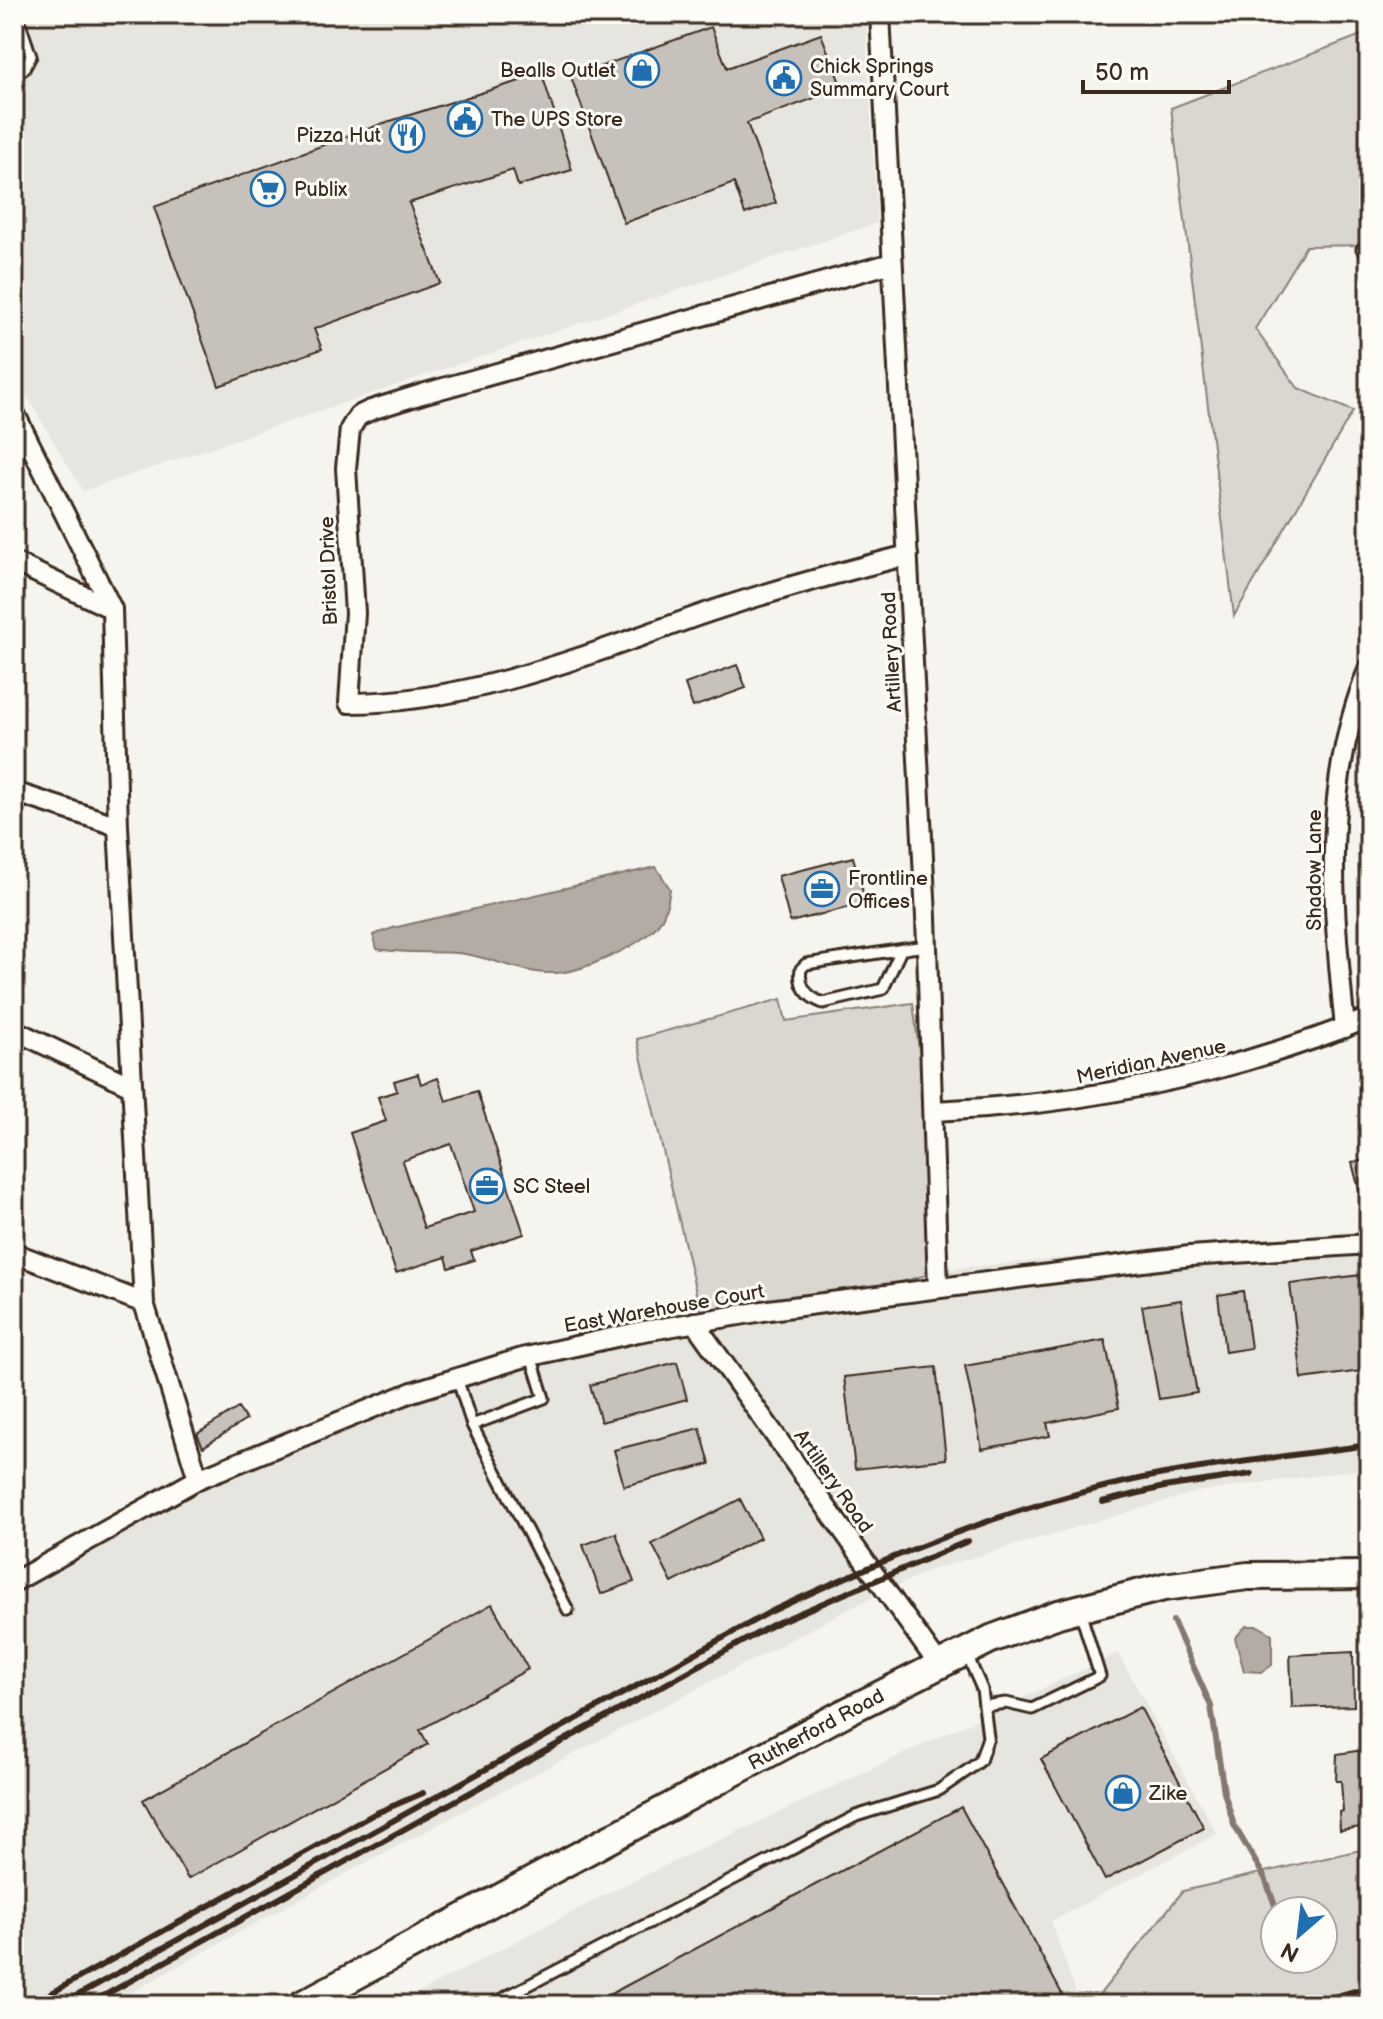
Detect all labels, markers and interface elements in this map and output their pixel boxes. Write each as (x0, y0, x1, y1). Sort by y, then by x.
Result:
scale bar (1083, 44, 1229, 94)
shop icon: Bealls Outlet (623, 51, 661, 89)
place label: Chick Springs Summary Court (810, 55, 949, 102)
text: 50 m (1095, 58, 1149, 87)
place label: Bealls Outlet (500, 59, 616, 83)
public building icon: Chick Springs Summary Court (765, 59, 803, 97)
public building icon: The UPS Store (446, 100, 484, 138)
place label: The UPS Store (491, 108, 623, 132)
restaurant icon: Pizza Hut (388, 116, 426, 154)
place label: Pizza Hut (296, 124, 381, 148)
supermarket icon: Publix (249, 170, 287, 208)
place label: Publix (294, 178, 348, 202)
street label: Bristol Drive (315, 516, 343, 626)
street label: Artillery Road (877, 591, 907, 713)
street label: Shadow Lane (1303, 809, 1327, 931)
place label: Frontline Offices (848, 867, 928, 914)
office icon: Frontline Offices (803, 870, 841, 908)
street label: Meridian Avenue (1074, 1034, 1228, 1090)
office icon: SC Steel (468, 1167, 506, 1205)
place label: SC Steel (513, 1175, 590, 1199)
street label: East Warehouse Court (562, 1280, 766, 1338)
street label: Artillery Road (789, 1425, 878, 1538)
street label: Rutherford Road (744, 1684, 889, 1776)
shop icon: Zike (1104, 1774, 1142, 1812)
place label: Zike (1148, 1782, 1187, 1806)
north arrow (1259, 1895, 1339, 1975)
text: N (1277, 1936, 1304, 1967)

